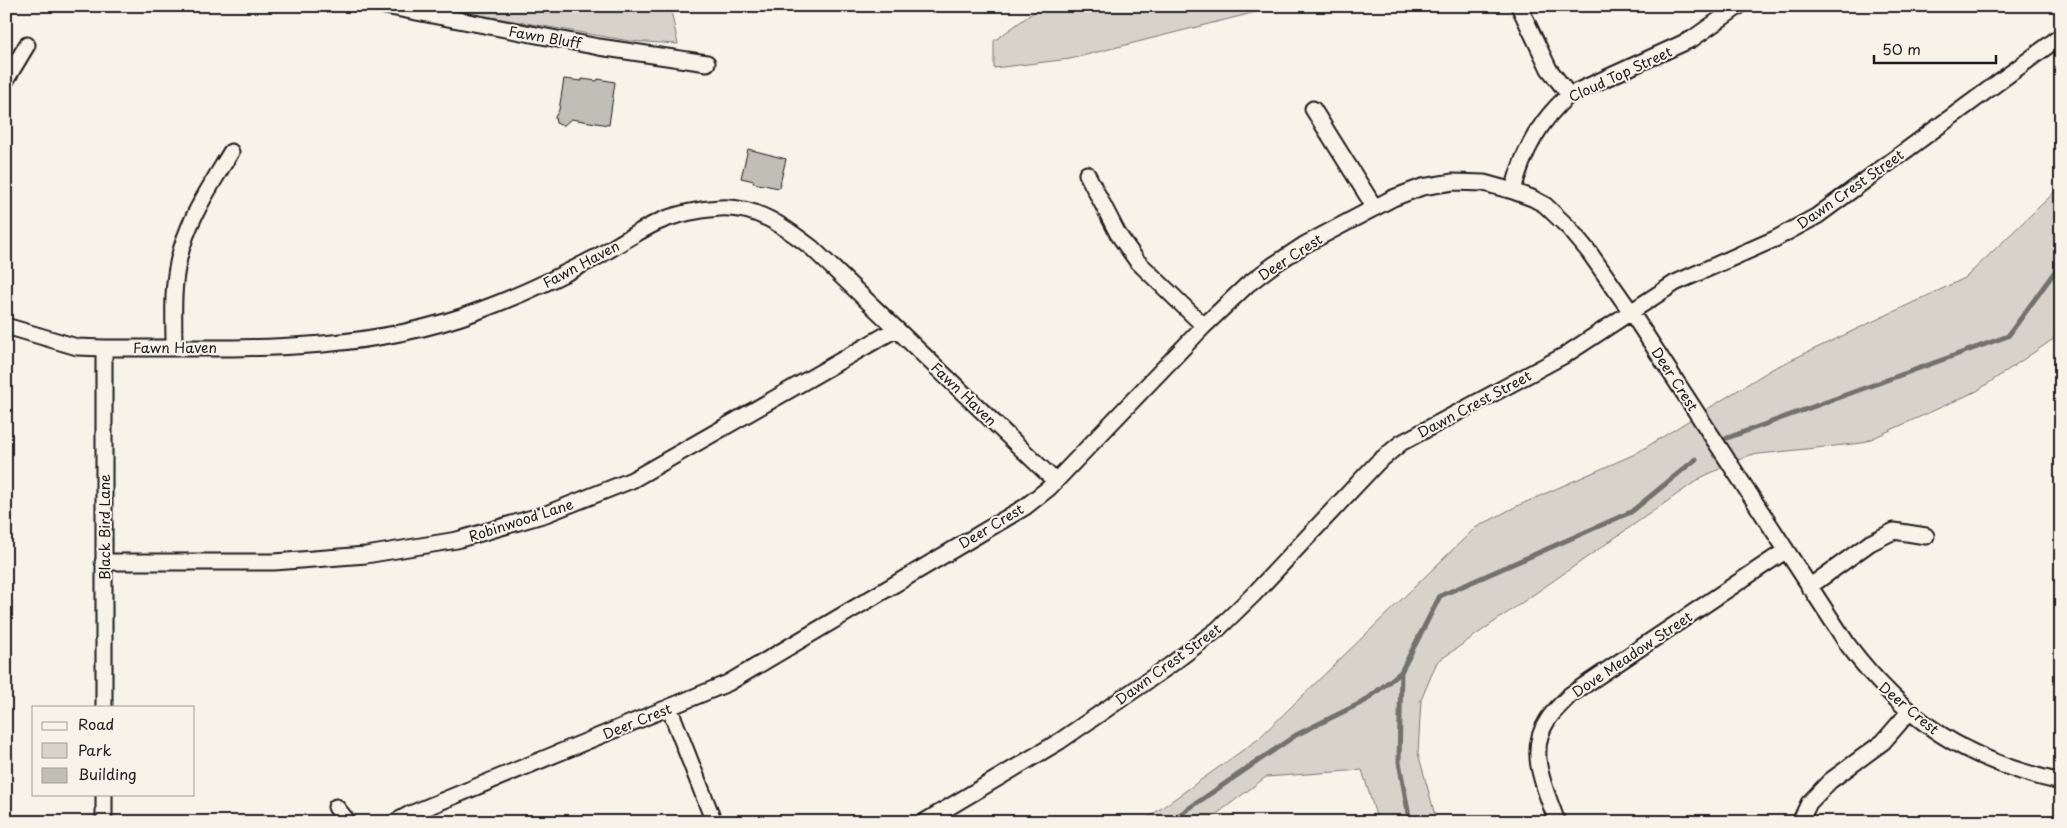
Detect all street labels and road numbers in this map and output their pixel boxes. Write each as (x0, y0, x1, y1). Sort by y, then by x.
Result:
street label: Fawn Bluff (507, 20, 584, 54)
street label: Cloud Top Street (1565, 41, 1675, 107)
street label: Dawn Crest Street (1792, 144, 1908, 234)
street label: Deer Crest (1254, 228, 1326, 286)
street label: Fawn Haven (539, 235, 623, 293)
street label: Fawn Haven (133, 337, 217, 358)
street label: Deer Crest (1646, 343, 1704, 415)
street label: Fawn Haven (927, 357, 1001, 431)
street label: Dawn Crest Street (1413, 365, 1535, 443)
street label: Black Bird Lane (94, 474, 115, 580)
street label: Robinwood Lane (466, 493, 576, 547)
street label: Deer Crest (955, 498, 1028, 554)
street label: Dove Meadow Street (1568, 606, 1696, 702)
street label: Dawn Crest Street (1111, 618, 1226, 710)
street label: Deer Crest (1875, 677, 1944, 740)
street label: Deer Crest (600, 698, 675, 744)

